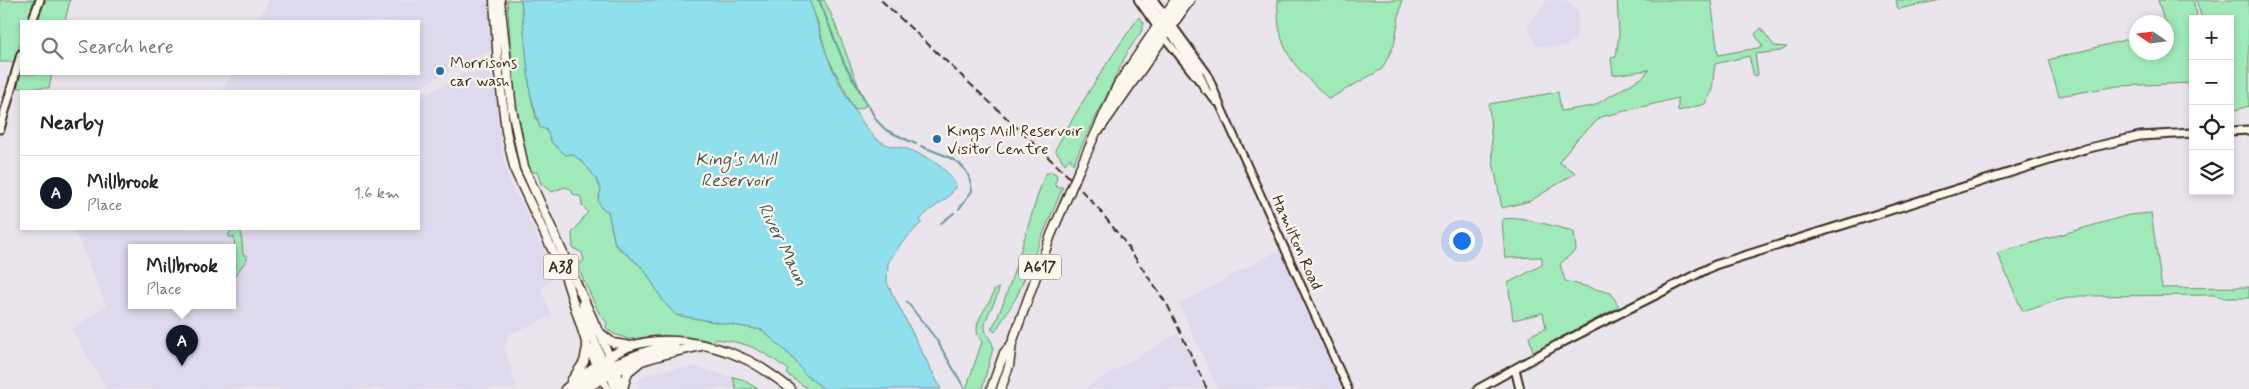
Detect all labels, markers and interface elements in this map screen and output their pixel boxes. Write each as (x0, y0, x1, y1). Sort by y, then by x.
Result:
north arrow (2129, 15, 2174, 60)
map controls (2189, 15, 2234, 195)
button: + (2189, 15, 2234, 60)
search box (20, 20, 420, 75)
icon: search (38, 34, 66, 62)
text: Search here (78, 35, 174, 60)
place label: Morrisons car wash (450, 53, 517, 92)
button: − (2189, 60, 2234, 105)
marker: Morrisons car wash (434, 65, 446, 77)
button: locate (2189, 105, 2234, 150)
text: Nearby (40, 109, 104, 137)
place label: Kings Mill Reservoir Visitor Centre (947, 121, 1083, 160)
marker: Kings Mill Reservoir Visitor Centre (931, 133, 943, 145)
water label: King's Mill Reservoir (695, 148, 778, 193)
button: layers (2189, 150, 2234, 195)
text: Millbrook (87, 170, 159, 195)
text: A (51, 183, 61, 204)
text: 1.6 km (354, 183, 400, 204)
street label: Hamilton Road (1266, 192, 1327, 293)
text: Place (87, 195, 122, 216)
water label: River Maun (752, 199, 813, 290)
your location (1449, 228, 1475, 254)
popup (128, 244, 236, 309)
text: Millbrook (146, 254, 218, 279)
road number: A38 (544, 254, 578, 280)
road number: A617 (1019, 254, 1061, 280)
text: Place (146, 279, 181, 300)
pin: A (166, 325, 198, 366)

